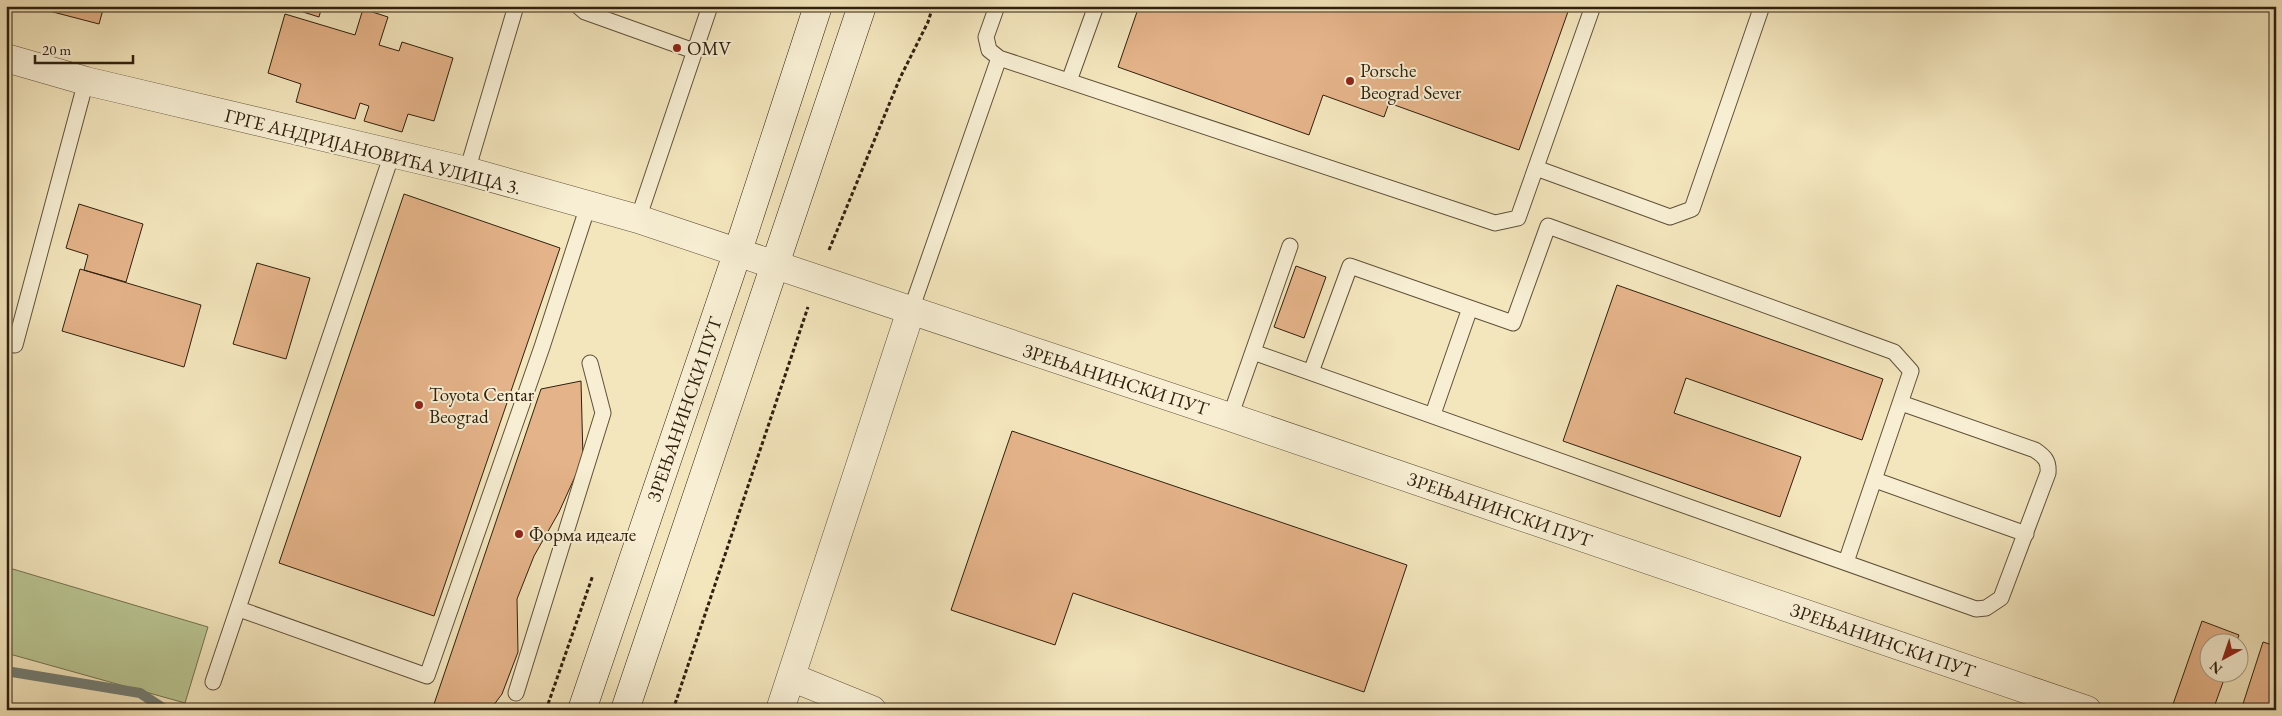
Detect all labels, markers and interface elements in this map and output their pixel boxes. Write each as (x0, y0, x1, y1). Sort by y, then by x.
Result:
scale bar (35, 32, 132, 64)
place label: OMV (687, 36, 732, 61)
text: 20 m (42, 40, 71, 59)
marker: OMV (671, 42, 683, 54)
place label: Porsche Beograd Sever (1360, 58, 1462, 105)
marker: Porsche Beograd Sever (1344, 75, 1356, 87)
street label: ГРГЕ АНДРИЈАНОВИЋА УЛИЦА 3. (222, 103, 524, 200)
street label: ЗРЕЊАНИНСКИ ПУТ (641, 313, 728, 505)
street label: ЗРЕЊАНИНСКИ ПУТ (1020, 338, 1212, 421)
place label: Toyota Centar Beograd (429, 382, 535, 429)
marker: Toyota Centar Beograd (413, 399, 425, 411)
street label: ЗРЕЊАНИНСКИ ПУТ (1404, 466, 1596, 553)
place label: Форма идеале (529, 522, 636, 547)
marker: Форма идеале (513, 528, 525, 540)
street label: ЗРЕЊАНИНСКИ ПУТ (1787, 597, 1979, 684)
north arrow (2200, 634, 2250, 684)
text: N (2205, 657, 2226, 678)

